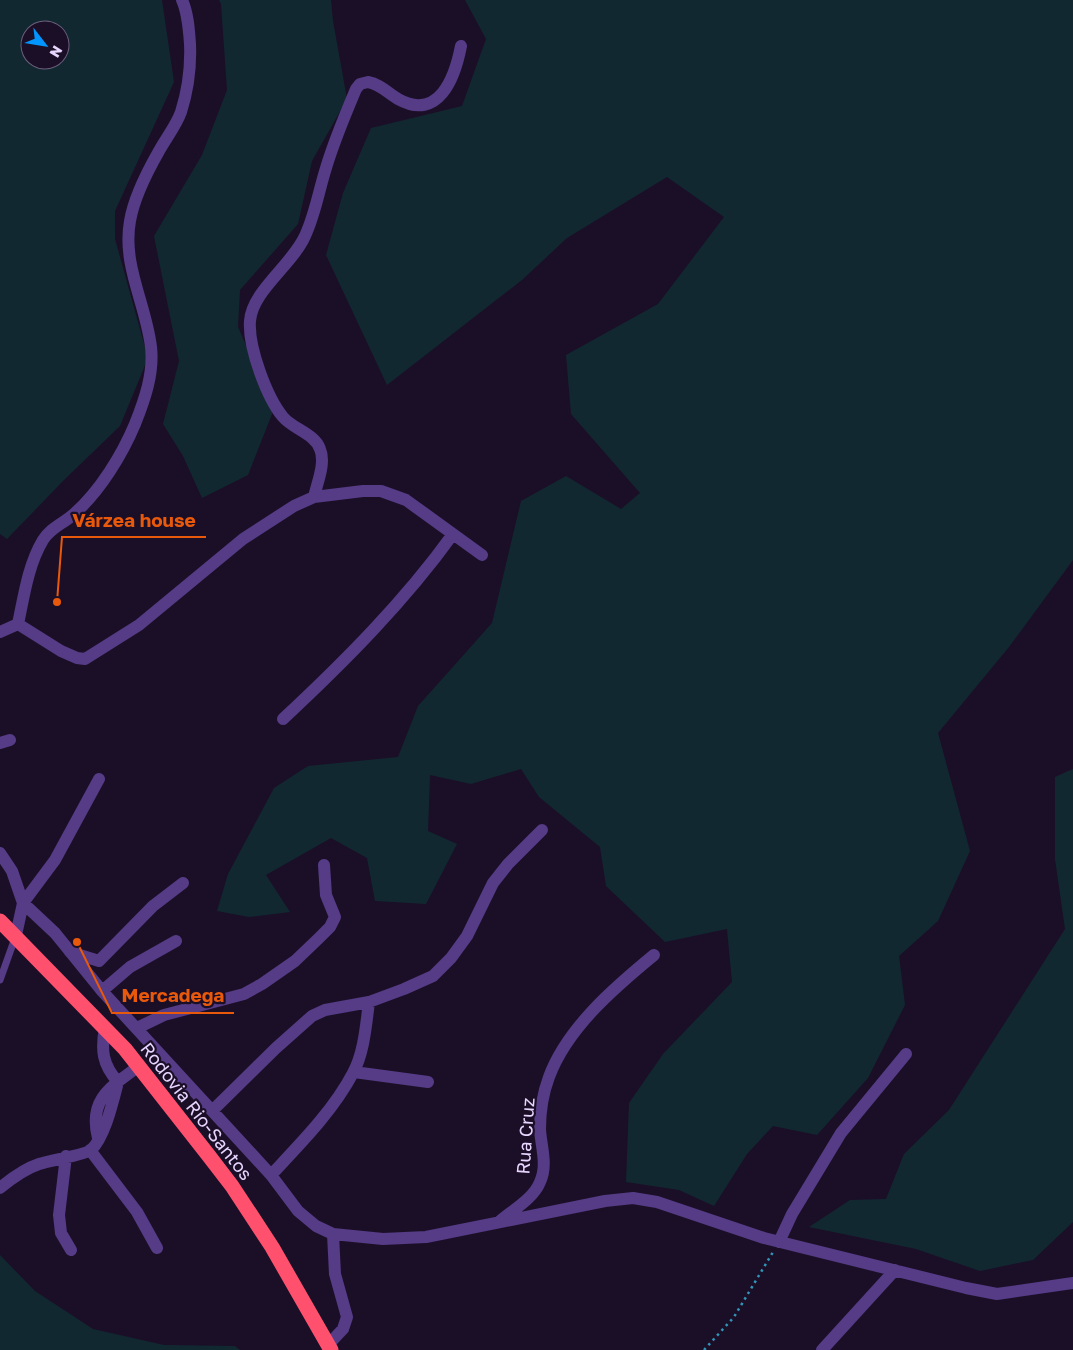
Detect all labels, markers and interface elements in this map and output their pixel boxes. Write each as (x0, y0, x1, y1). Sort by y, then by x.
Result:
north arrow (20, 20, 70, 70)
text: N (47, 43, 67, 61)
callout: Várzea house (62, 503, 206, 537)
text: Várzea house (72, 508, 196, 531)
callout: Mercadega (112, 979, 234, 1013)
text: Mercadega (122, 983, 224, 1006)
street label: Rodovia Rio-Santos (136, 1038, 258, 1184)
street label: Rua Cruz (511, 1097, 539, 1175)

